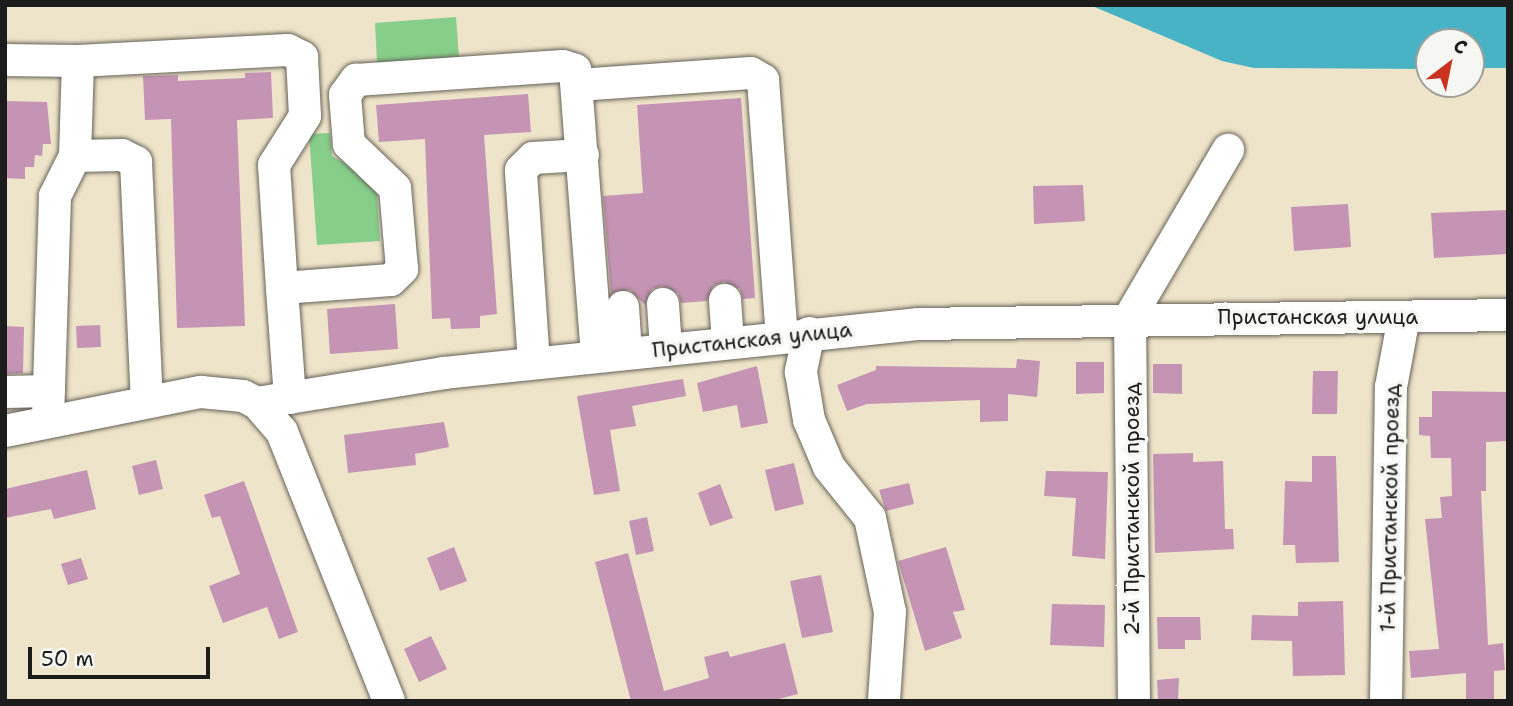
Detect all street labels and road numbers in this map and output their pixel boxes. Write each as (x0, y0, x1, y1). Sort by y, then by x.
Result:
street label: Пристанская улица (1218, 304, 1418, 330)
street label: Пристанская улица (651, 317, 853, 363)
street label: 2-й Пристанской проезд (1119, 382, 1145, 636)
street label: 1-й Пристанской проезд (1375, 384, 1405, 632)

